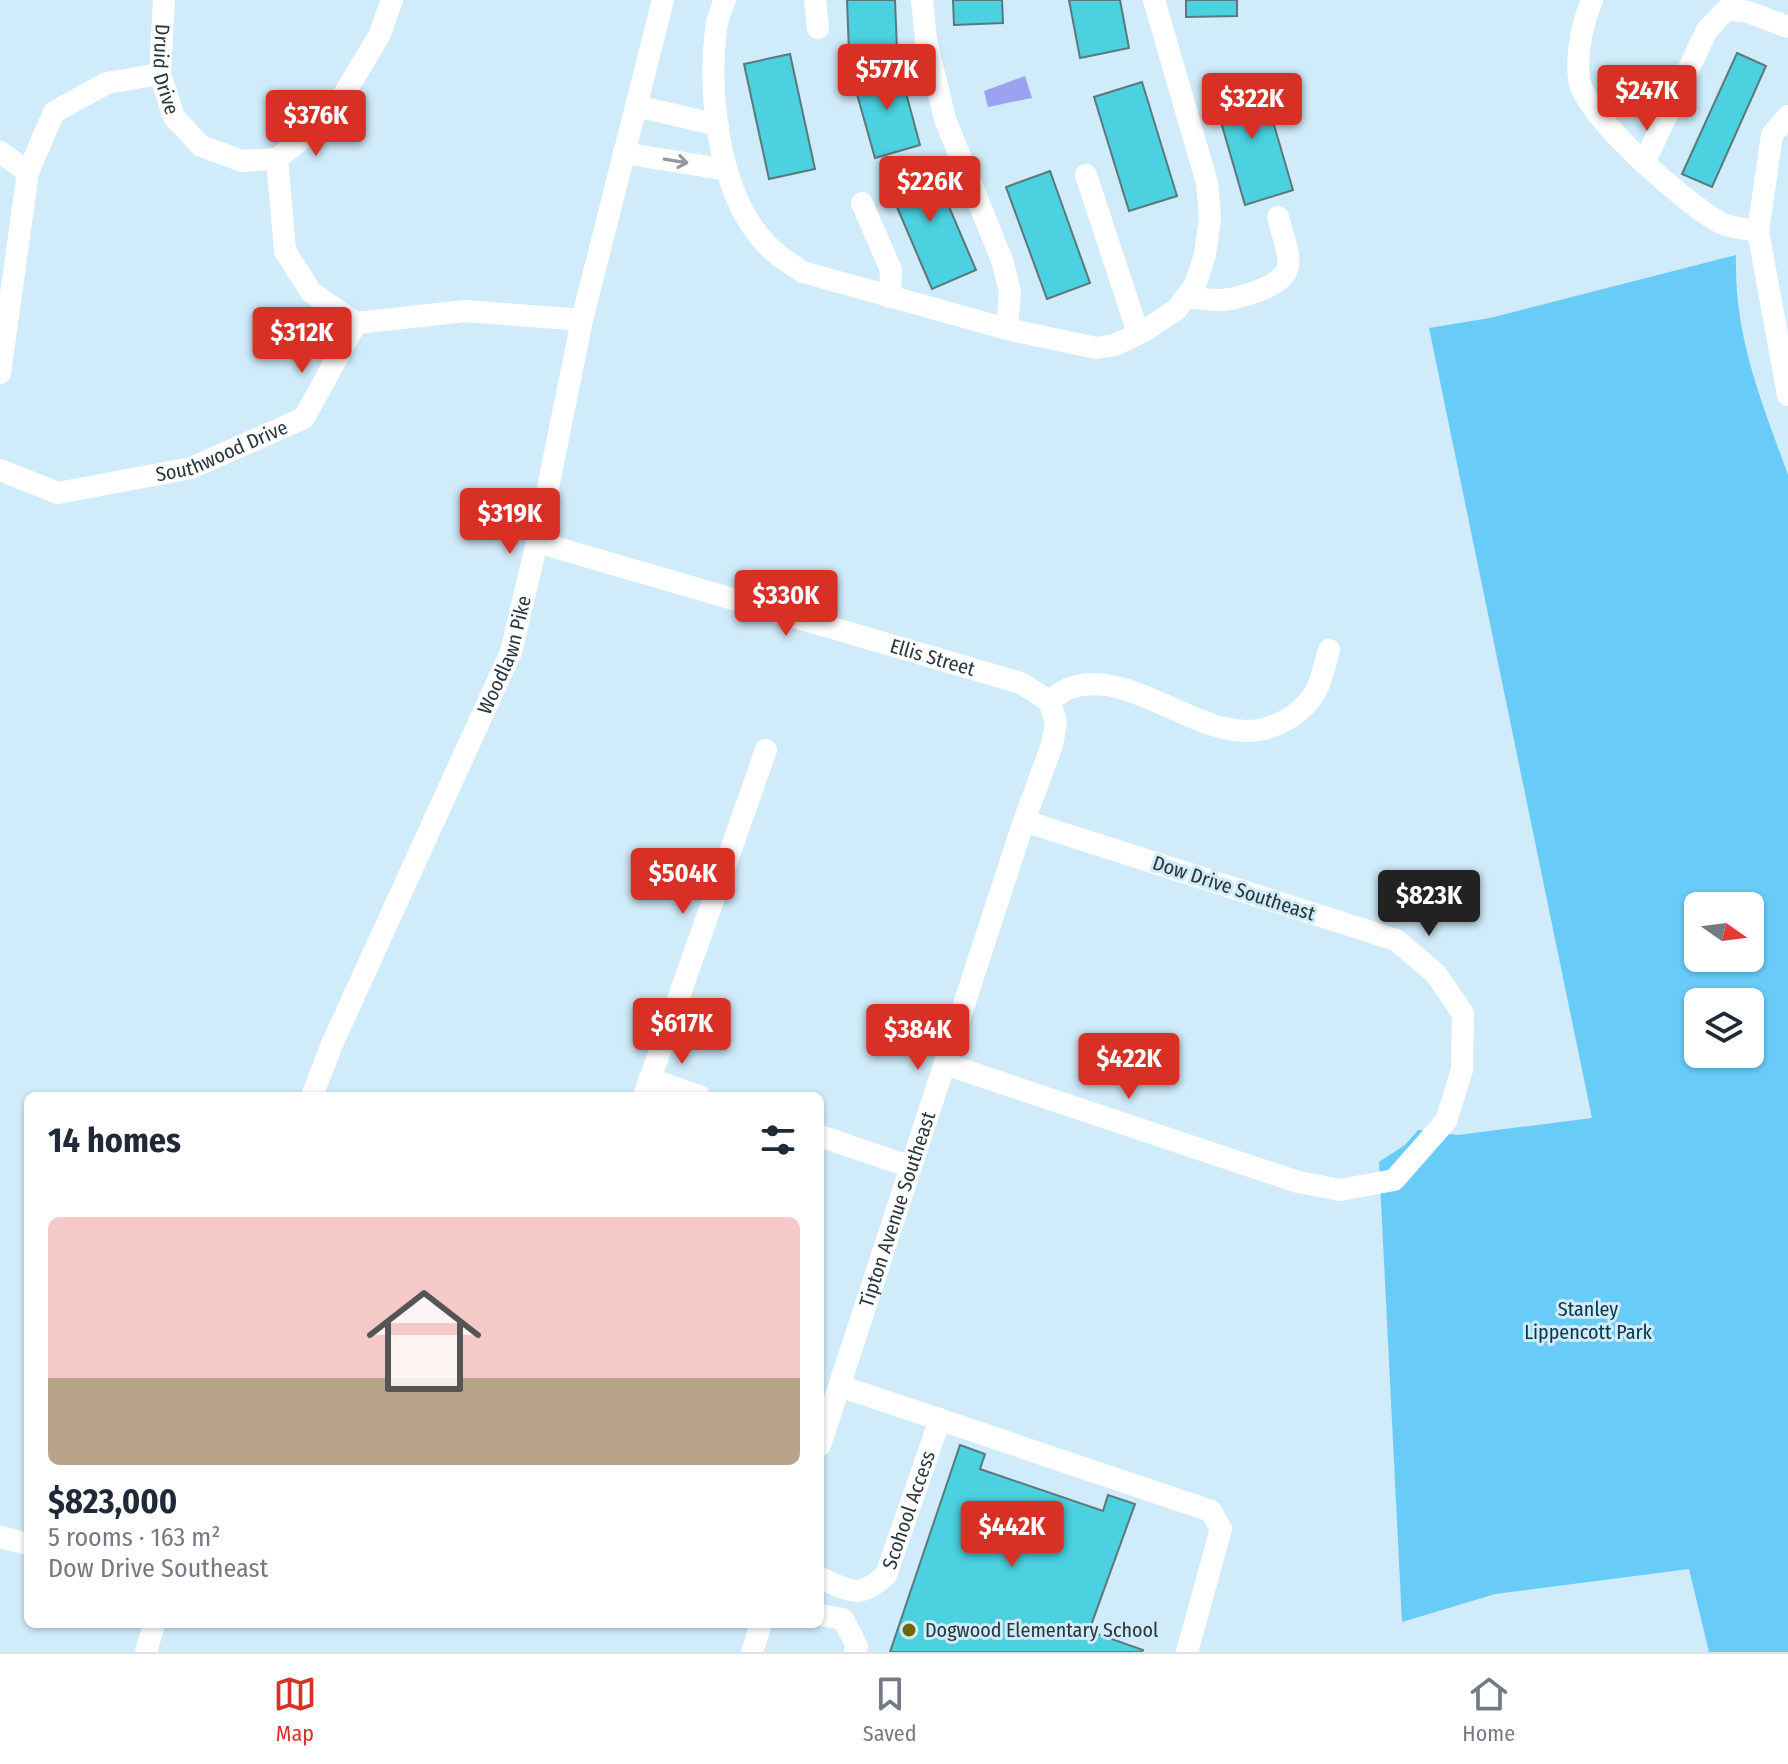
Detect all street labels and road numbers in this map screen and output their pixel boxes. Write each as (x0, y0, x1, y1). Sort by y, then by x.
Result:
street label: Druid Drive (148, 23, 184, 118)
street label: Southwood Drive (154, 415, 291, 486)
street label: Woodlawn Pike (472, 593, 536, 718)
street label: Ellis Street (887, 634, 978, 681)
street label: Dow Drive Southeast (1150, 850, 1319, 926)
street label: Tipton Avenue Southeast (854, 1108, 940, 1310)
street label: Scohool Access (877, 1447, 940, 1572)

